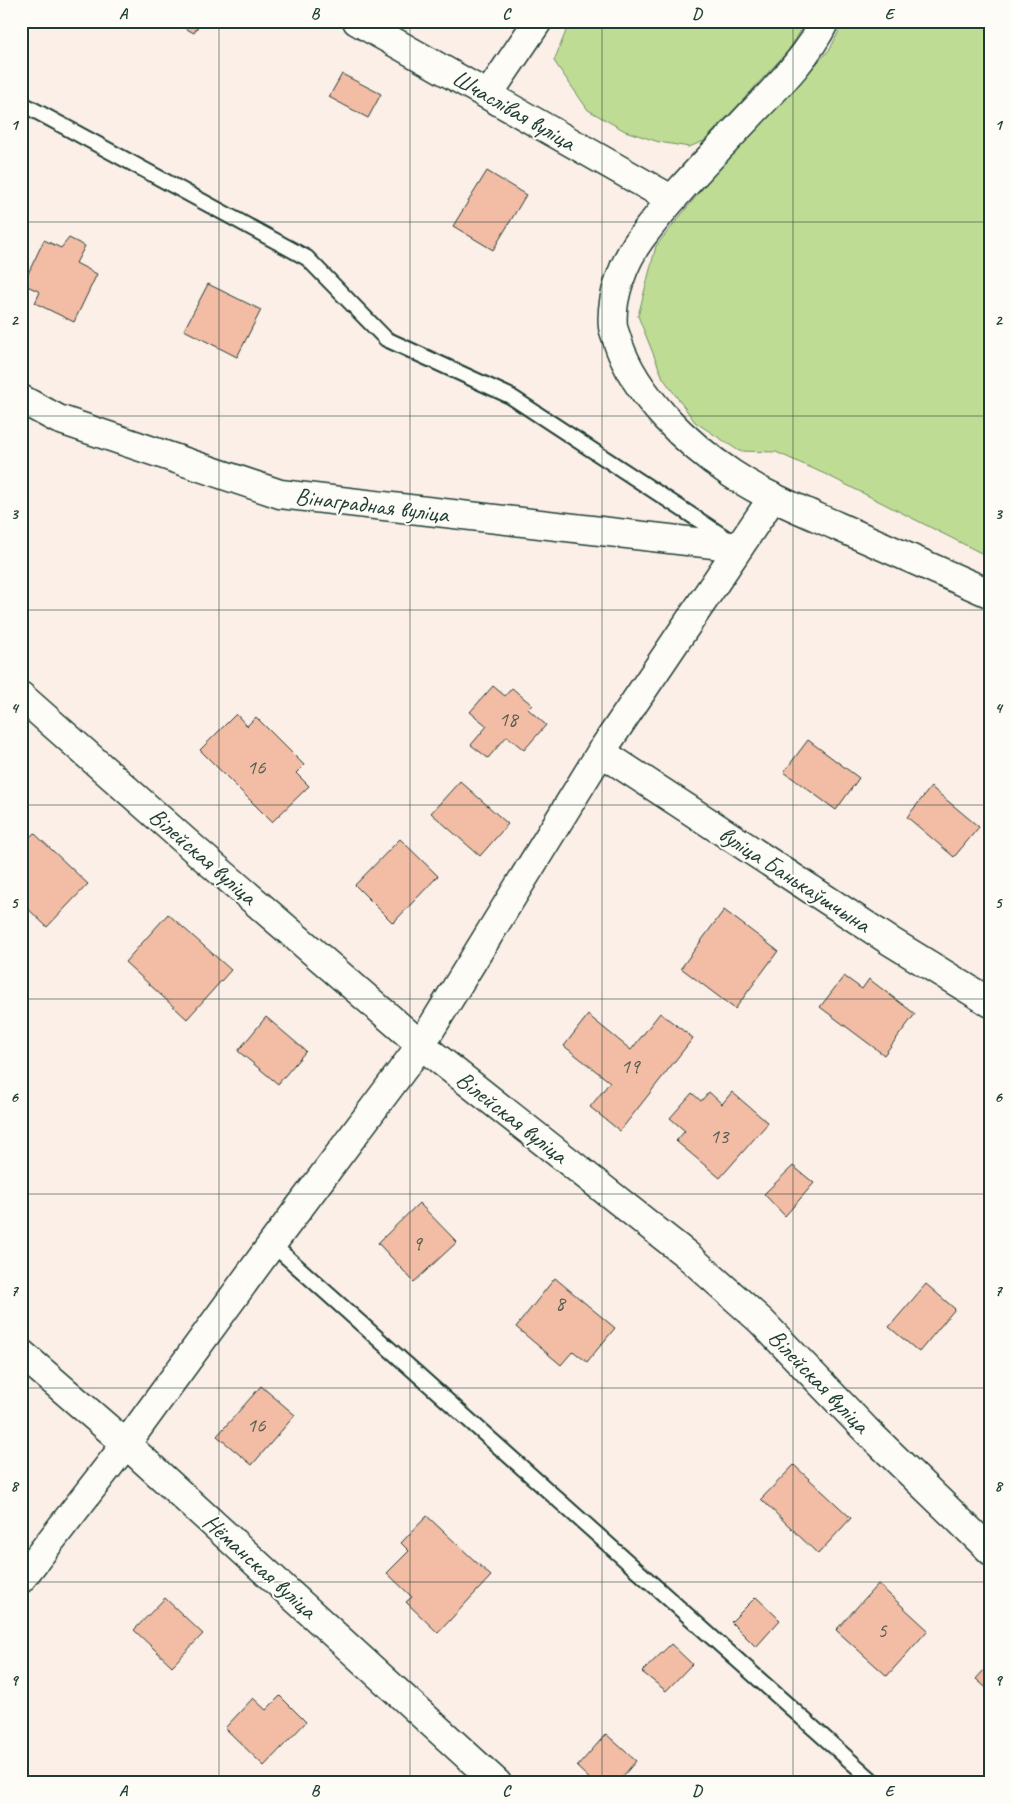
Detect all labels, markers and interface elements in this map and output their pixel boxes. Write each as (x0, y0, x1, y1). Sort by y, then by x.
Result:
text: A (119, 4, 129, 24)
text: B (311, 4, 321, 24)
text: C (502, 4, 512, 24)
text: D (692, 4, 703, 24)
text: E (885, 4, 896, 24)
street label: Шчаслівая вуліца (447, 63, 582, 158)
text: 1 (10, 115, 19, 135)
text: 1 (994, 115, 1003, 135)
text: 2 (10, 310, 19, 330)
text: 2 (994, 310, 1003, 330)
street label: Вінаградная вуліца (294, 481, 452, 529)
text: 3 (10, 504, 19, 524)
text: 3 (994, 504, 1003, 524)
text: 4 (10, 698, 19, 718)
text: 4 (994, 698, 1003, 718)
house number: 18 (499, 706, 520, 732)
house number: 16 (247, 754, 266, 780)
street label: Вілейская вуліца (143, 801, 264, 912)
street label: вуліца Банькаўшчына (714, 819, 878, 940)
text: 5 (11, 893, 20, 913)
text: 5 (995, 893, 1004, 913)
house number: 19 (621, 1053, 641, 1079)
street label: Вілейская вуліца (450, 1064, 575, 1171)
text: 6 (10, 1087, 19, 1107)
text: 6 (994, 1087, 1003, 1107)
house number: 13 (710, 1123, 730, 1149)
house number: 9 (412, 1230, 423, 1256)
text: 7 (10, 1281, 19, 1301)
text: 7 (994, 1281, 1003, 1301)
house number: 8 (555, 1290, 567, 1316)
street label: Вілейская вуліца (762, 1323, 877, 1440)
house number: 16 (247, 1412, 266, 1438)
text: 8 (10, 1476, 19, 1496)
text: 8 (994, 1476, 1003, 1496)
street label: Нёманская вуліца (197, 1507, 324, 1626)
house number: 5 (877, 1617, 888, 1643)
text: 9 (10, 1670, 19, 1690)
text: 9 (994, 1670, 1003, 1690)
text: A (119, 1781, 129, 1801)
text: B (311, 1781, 321, 1801)
text: C (502, 1781, 512, 1801)
text: D (692, 1781, 703, 1801)
text: E (885, 1781, 896, 1801)

